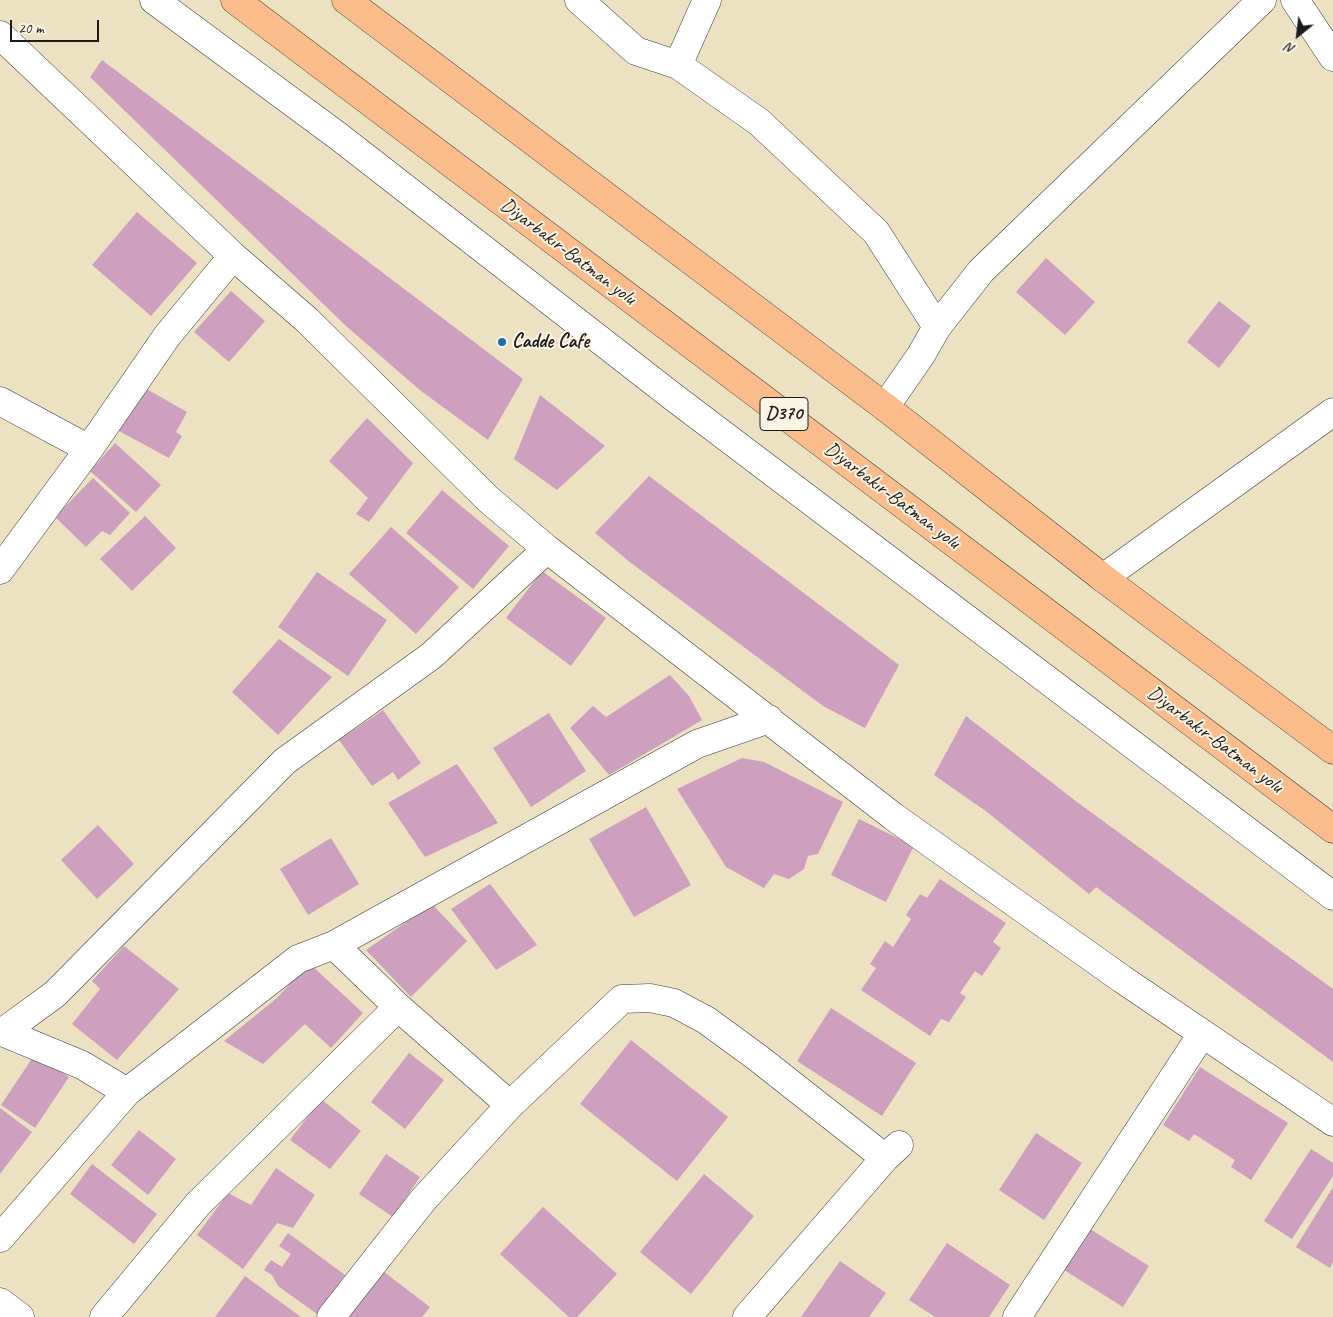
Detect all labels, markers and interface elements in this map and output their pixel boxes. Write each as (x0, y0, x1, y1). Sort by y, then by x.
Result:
scale bar (12, 10, 101, 42)
north arrow (1273, 10, 1323, 60)
text: 20 m (18, 19, 44, 38)
text: N (1283, 39, 1298, 58)
street label: Diyarbakır-Batman yolu (495, 193, 641, 311)
place label: Cadde Cafe (512, 330, 589, 354)
marker: Cadde Cafe (496, 336, 508, 348)
road number: D370 (760, 398, 808, 430)
street label: Diyarbakır-Batman yolu (819, 437, 965, 555)
street label: Diyarbakır-Batman yolu (1142, 681, 1288, 799)

